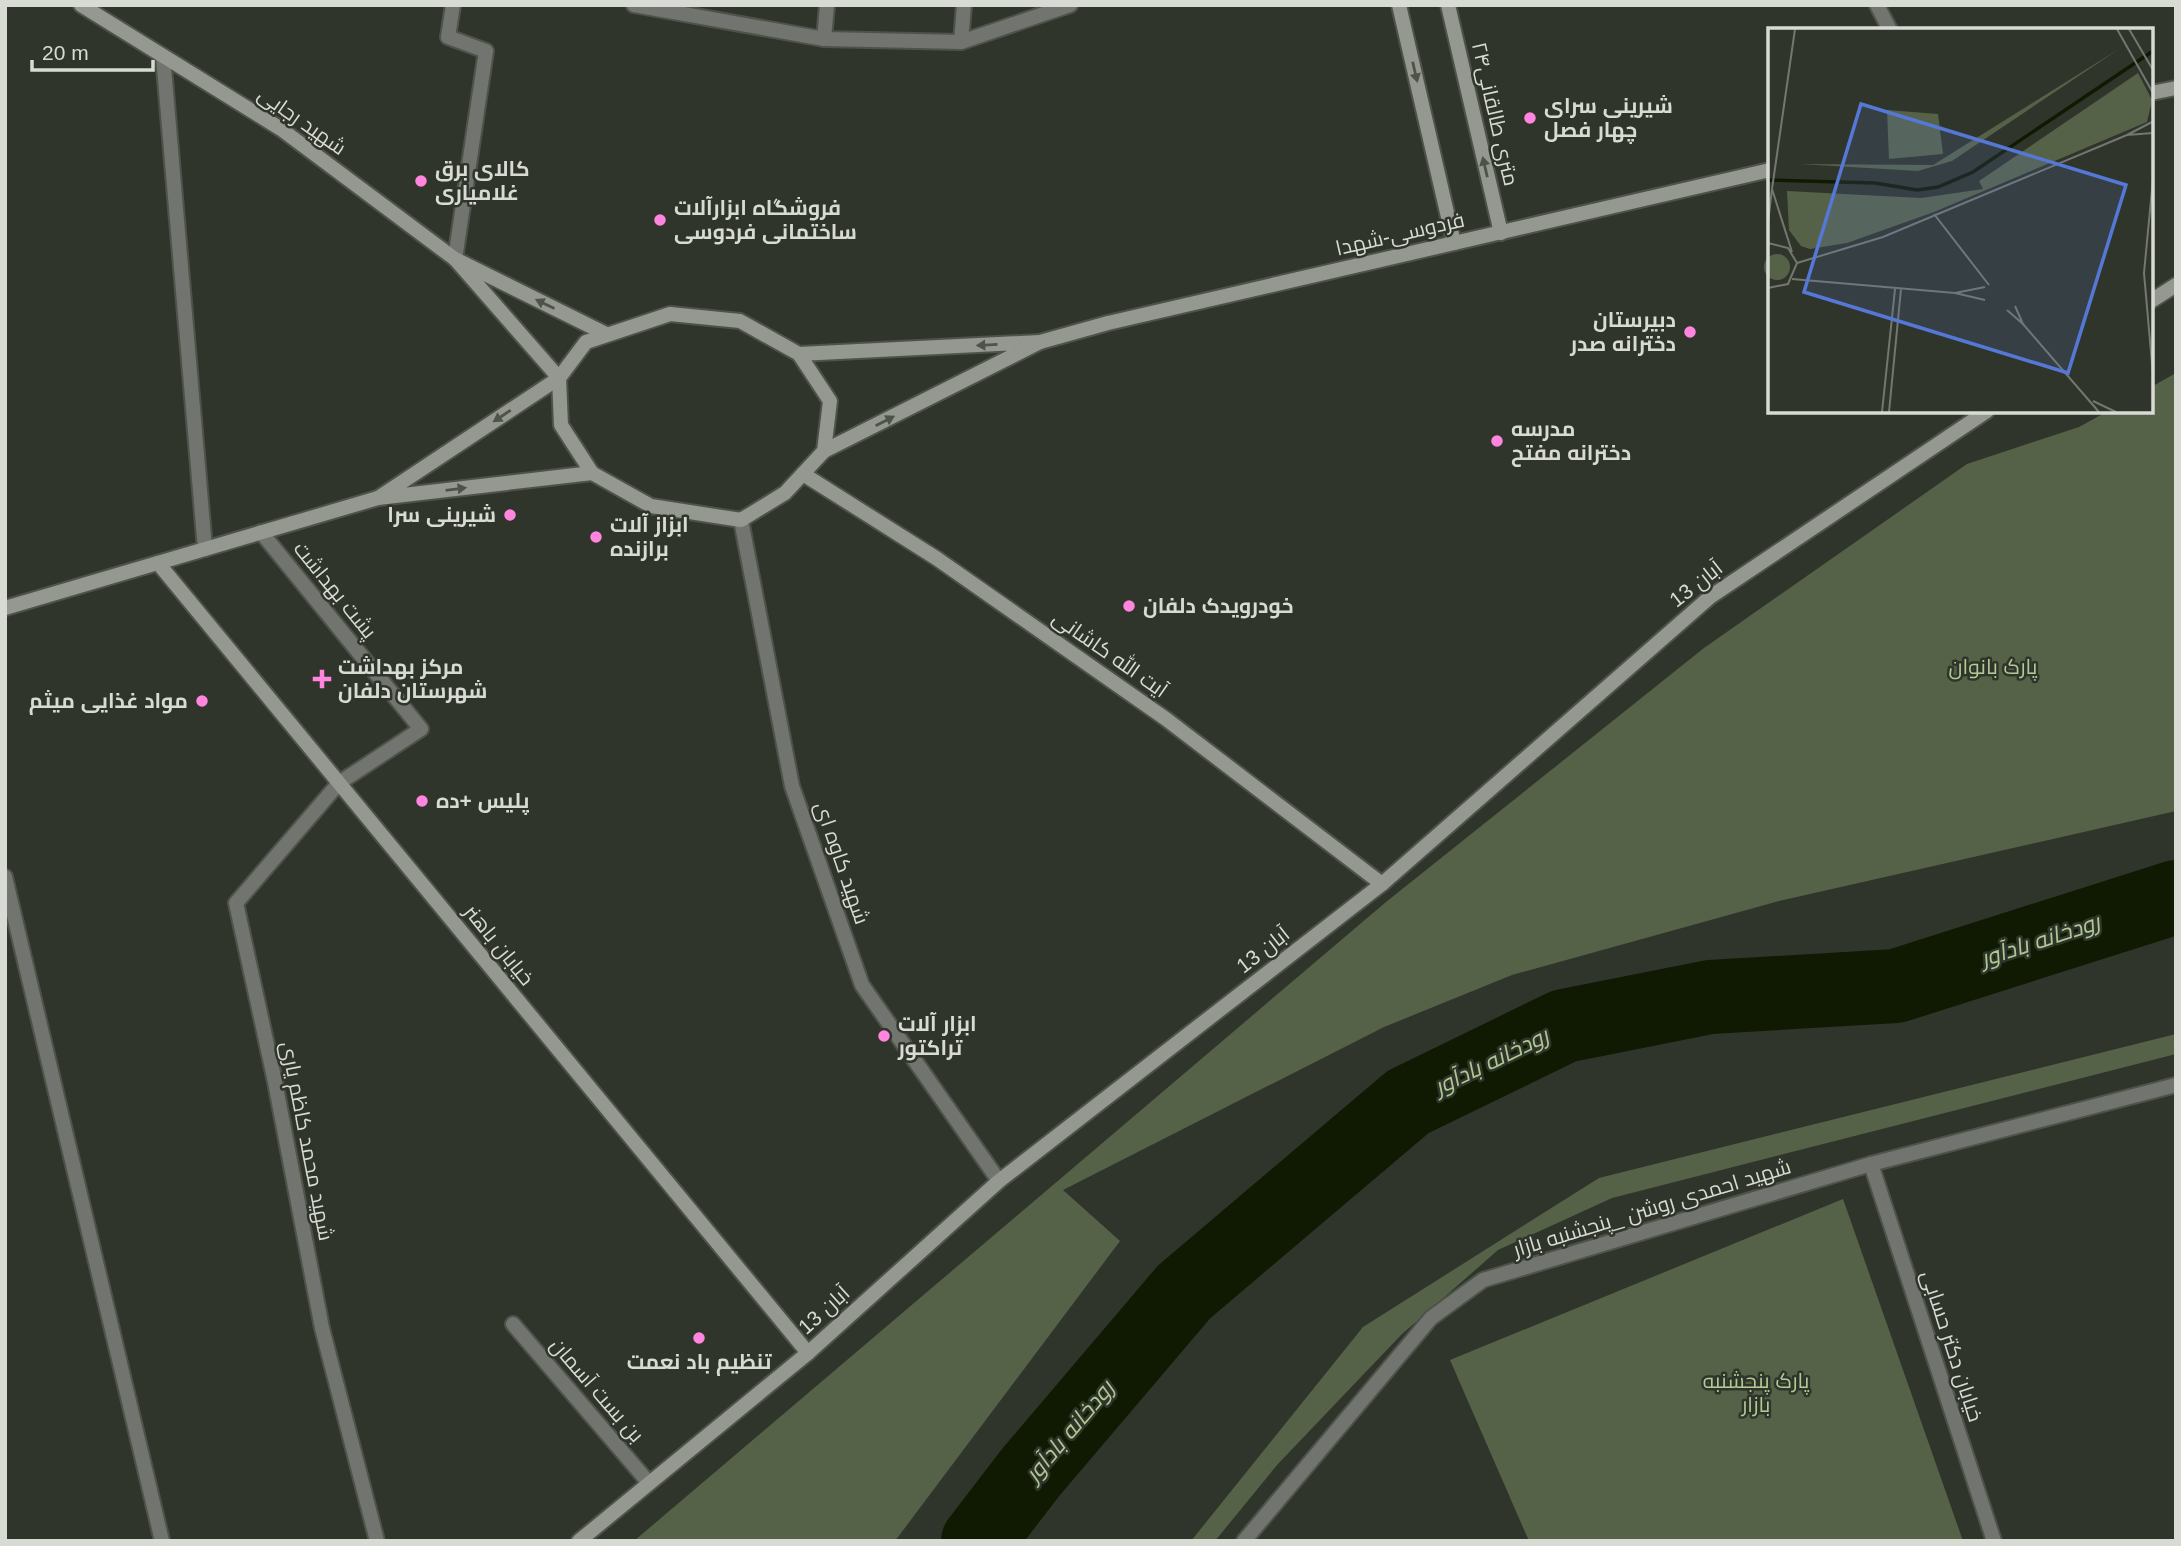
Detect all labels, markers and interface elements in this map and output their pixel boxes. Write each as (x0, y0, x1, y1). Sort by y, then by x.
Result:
scale bar (32, 28, 152, 72)
inset map (1768, 28, 2153, 413)
street label: ۲۴متری طالقانی (1466, 40, 1523, 189)
text: 20 m (42, 41, 89, 64)
one-way arrow (1410, 61, 1421, 83)
street label: شهید رجایی (253, 82, 351, 161)
place label: شیرینی سرای چهار فصل (1544, 94, 1673, 145)
marker: شیرینی سرای چهار فصل (1522, 110, 1538, 126)
one-way arrow (1480, 155, 1491, 177)
place label: کالای برق غلامیاری (435, 157, 530, 205)
marker: کالای برق غلامیاری (413, 173, 429, 189)
place label: فروشگاه ابزارآلات ساختمانی فردوسی (674, 196, 857, 245)
street label: فردوسی-شهدا (1333, 207, 1467, 261)
marker: فروشگاه ابزارآلات ساختمانی فردوسی (652, 212, 668, 228)
one-way arrow (535, 298, 555, 309)
place label: دبیرستان دخترانه صدر (1569, 308, 1676, 356)
marker: دبیرستان دخترانه صدر (1682, 324, 1698, 340)
one-way arrow (975, 339, 997, 350)
one-way arrow (493, 409, 512, 422)
one-way arrow (875, 415, 895, 426)
place label: مدرسه دخترانه مفتح (1511, 417, 1631, 467)
marker: مدرسه دخترانه مفتح (1489, 433, 1505, 449)
one-way arrow (445, 483, 467, 494)
place label: شیرینی سرا (387, 503, 496, 527)
marker: شیرینی سرا (502, 507, 518, 523)
place label: ابزاز آلات برازنده (610, 513, 689, 561)
marker: ابزاز آلات برازنده (588, 529, 604, 545)
street label: پشت بهداشت (287, 537, 382, 645)
street label: 13 آبان (1665, 556, 1728, 613)
place label: خودرویدک دلفان (1143, 594, 1294, 619)
marker: خودرویدک دلفان (1121, 598, 1137, 614)
street label: آیت الله کاشانی (1047, 604, 1174, 704)
place label: مرکز بهداشت شهرستان دلفان (338, 655, 487, 704)
park label: پارک بانوان (1949, 655, 2038, 681)
marker: مرکز بهداشت شهرستان دلفان (312, 669, 332, 689)
place label: مواد غذایی میثم (29, 689, 188, 715)
marker: مواد غذایی میثم (194, 693, 210, 709)
place label: پلیس +ده (436, 789, 530, 816)
marker: پلیس +ده (414, 793, 430, 809)
street label: شهید کاوه ای (809, 799, 874, 928)
street label: خیابان باهنر (458, 899, 539, 991)
water label: رودخانه بادآور (1974, 908, 2105, 973)
street label: 13 آبان (1232, 922, 1295, 979)
place label: ابزار آلات تراکتور (897, 1012, 977, 1061)
water label: رودخانه بادآور (1427, 1021, 1555, 1102)
marker: ابزار آلات تراکتور (876, 1028, 892, 1044)
street label: شهید محمد کاظم یاری (274, 1039, 338, 1243)
street label: شهید احمدی روشن _پنجشنبه بازار (1509, 1154, 1794, 1264)
street label: خیابان دکتر حسابی (1915, 1267, 1988, 1425)
street label: 13 آبان (793, 1281, 855, 1340)
marker: تنظیم باد نعمت (691, 1330, 707, 1346)
street label: بن بست آسمان (544, 1333, 649, 1448)
place label: تنظیم باد نعمت (627, 1350, 773, 1376)
park label: پارک پنجشنبه بازار (1703, 1369, 1810, 1417)
water label: رودخانه بادآور (1017, 1374, 1121, 1490)

